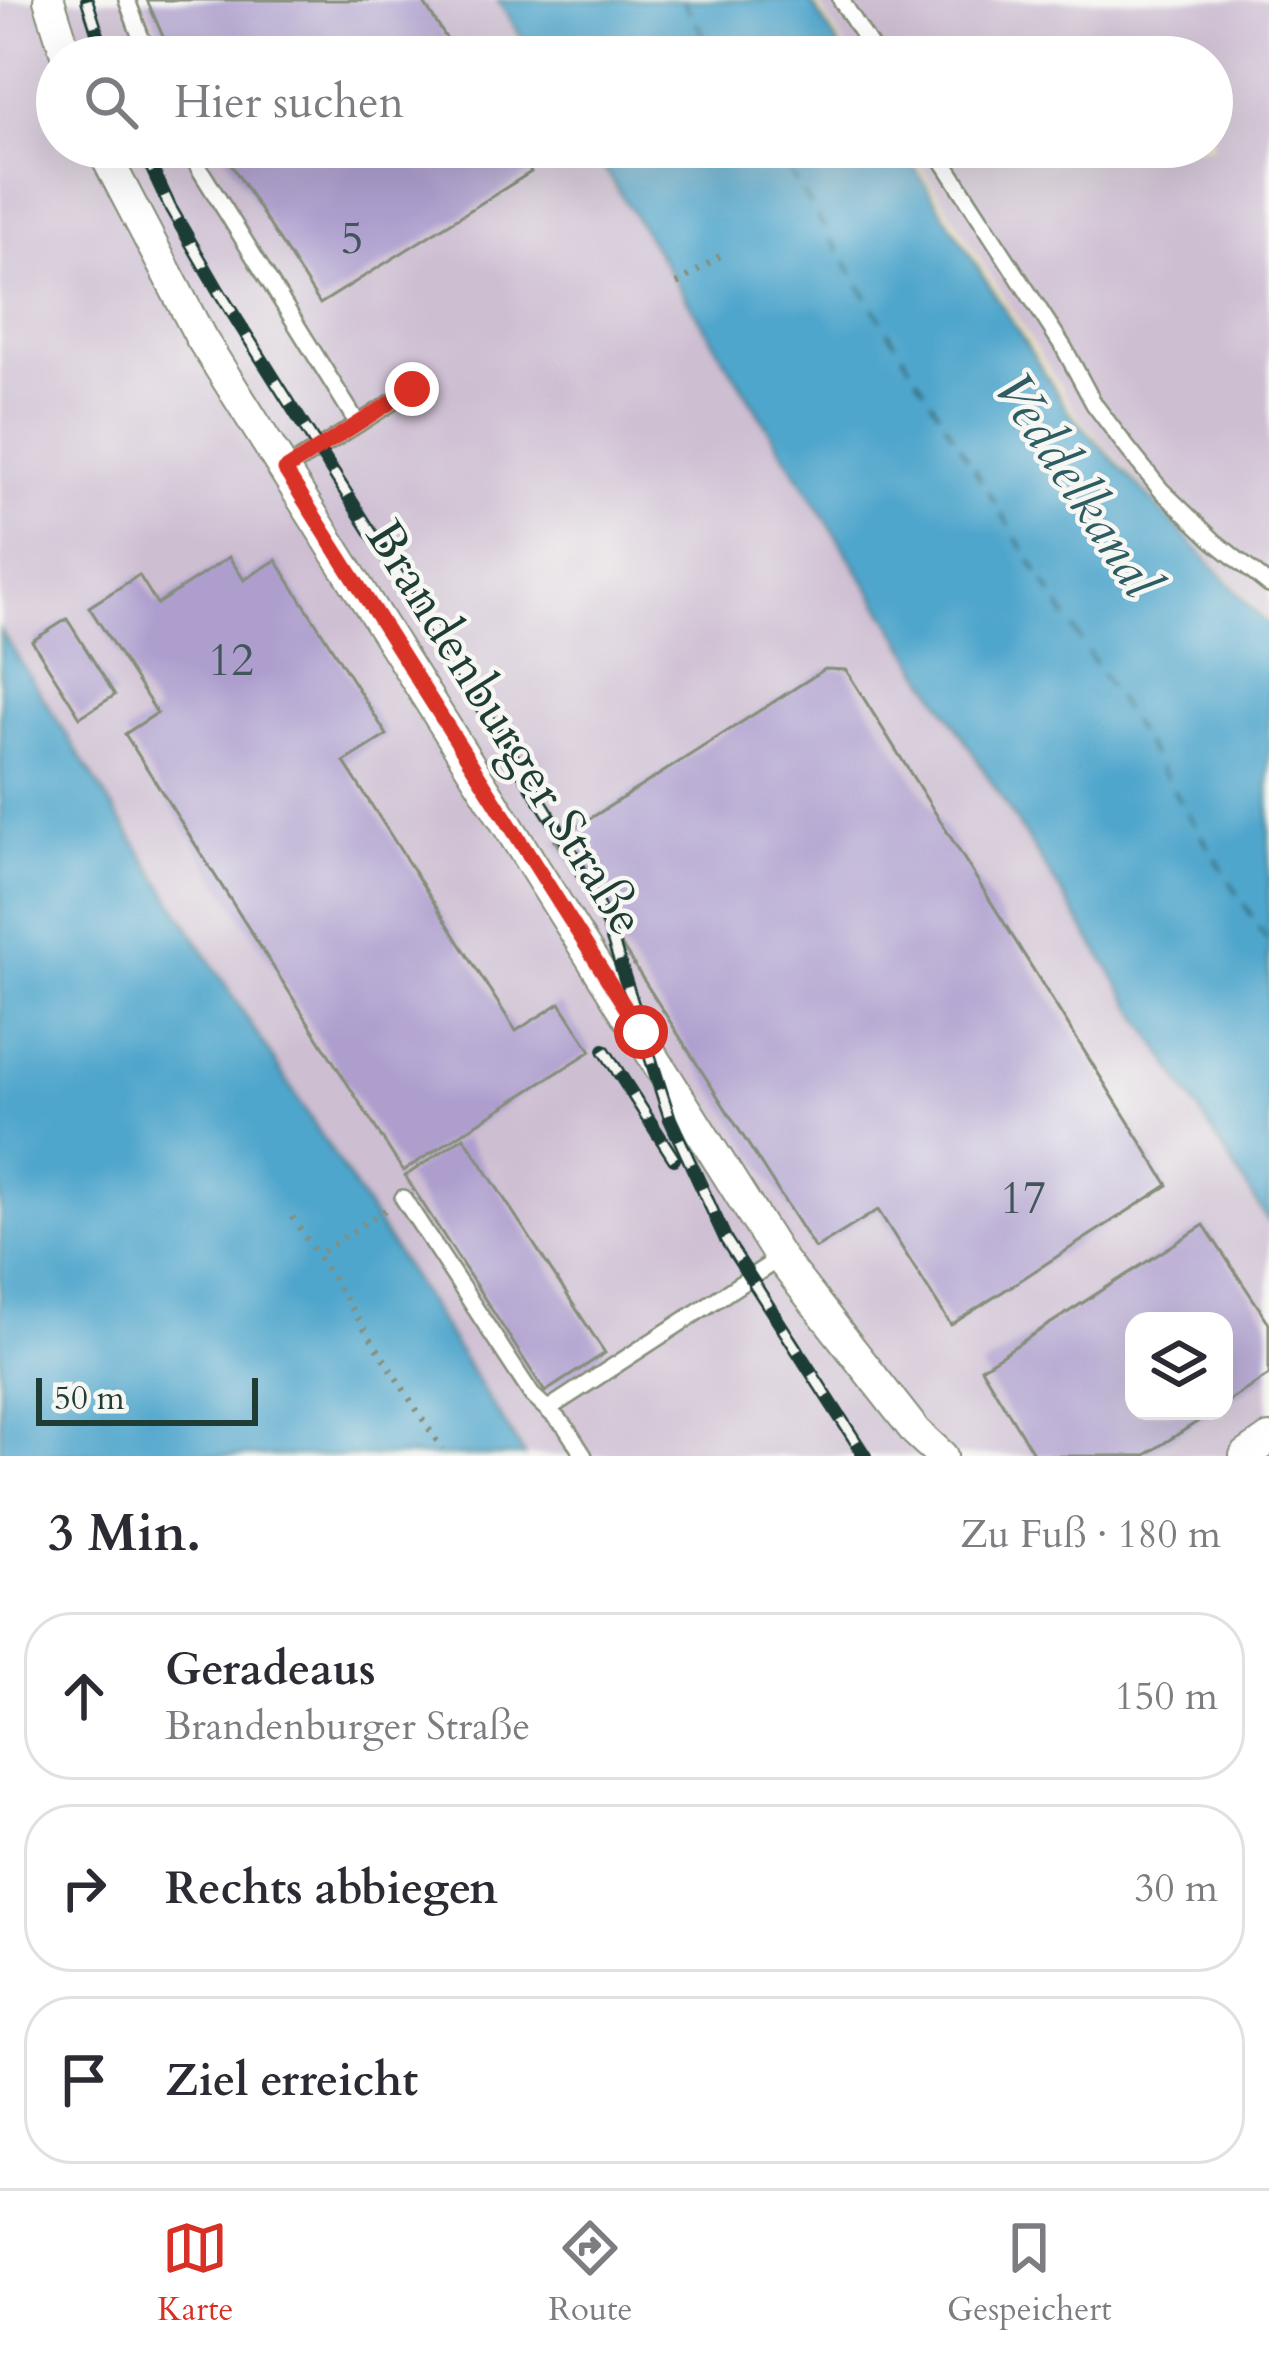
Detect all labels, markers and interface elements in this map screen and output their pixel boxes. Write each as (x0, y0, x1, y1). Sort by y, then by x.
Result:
search box (36, 36, 1233, 168)
icon: search (78, 69, 144, 135)
text: Hier suchen (174, 72, 404, 133)
house number: 5 (340, 208, 364, 269)
water label: Veddelkanal (976, 358, 1177, 613)
route end (385, 362, 439, 416)
street label: Brandenburger Straße (349, 507, 661, 949)
house number: 12 (208, 630, 254, 691)
route start (614, 1005, 668, 1059)
house number: 17 (1000, 1168, 1046, 1229)
map controls (1125, 1312, 1233, 1420)
button: layers (1125, 1312, 1233, 1420)
scale bar (36, 1372, 258, 1425)
text: 50 m (54, 1376, 125, 1421)
text: 3 Min. (48, 1499, 201, 1569)
text: Zu Fuß · 180 m (960, 1508, 1221, 1561)
text: Geradeaus (165, 1639, 376, 1700)
icon: ahead (51, 1663, 117, 1729)
text: 150 m (1115, 1670, 1218, 1723)
text: Brandenburger Straße (165, 1700, 530, 1753)
icon: right (51, 1855, 117, 1921)
text: Rechts abbiegen (165, 1858, 498, 1919)
text: 30 m (1135, 1862, 1218, 1915)
icon: arrive (51, 2047, 117, 2113)
text: Ziel erreicht (165, 2050, 418, 2111)
tab: Karte (157, 2215, 234, 2332)
tab: Route (548, 2215, 632, 2332)
tab: Gespeichert (947, 2215, 1112, 2332)

